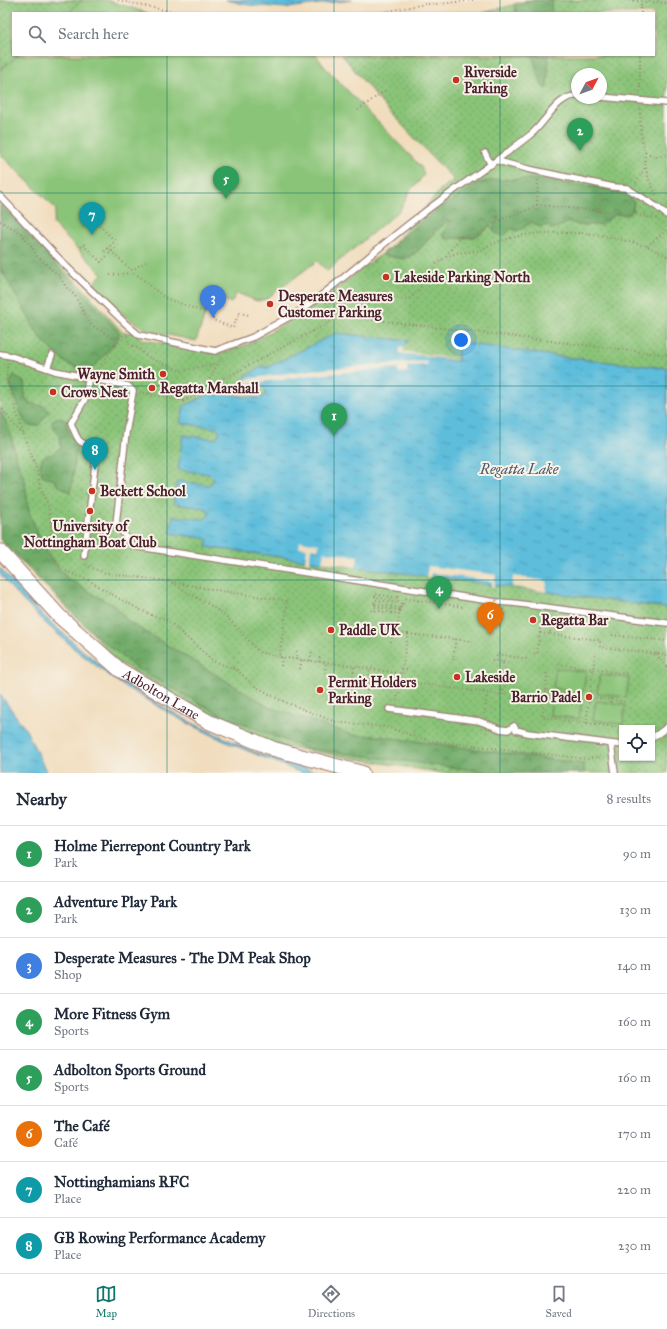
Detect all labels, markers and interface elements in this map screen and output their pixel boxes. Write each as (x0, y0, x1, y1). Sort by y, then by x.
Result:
search box (12, 12, 655, 56)
icon: search (26, 23, 48, 45)
text: Search here (58, 25, 129, 43)
place label: Riverside Parking (464, 64, 517, 98)
north arrow (571, 68, 607, 104)
marker: Riverside Parking (451, 75, 461, 85)
pin: 2 (567, 118, 593, 151)
pin: 5 (213, 166, 239, 199)
pin: 7 (79, 202, 105, 235)
place label: Lakeside Parking North (394, 269, 530, 287)
marker: Lakeside Parking North (381, 272, 391, 282)
pin: 3 (200, 285, 226, 318)
place label: Desperate Measures Customer Parking (278, 288, 392, 322)
marker: Desperate Measures Customer Parking (265, 299, 275, 309)
your location (451, 330, 471, 350)
place label: Wayne Smith (77, 366, 155, 384)
marker: Wayne Smith (158, 369, 168, 379)
place label: Regatta Marshall (160, 380, 260, 398)
marker: Regatta Marshall (147, 383, 157, 393)
place label: Crows Nest (61, 384, 128, 401)
marker: Crows Nest (48, 387, 58, 397)
pin: 1 (321, 403, 347, 436)
pin: 8 (82, 437, 108, 470)
water label: Regatta Lake (479, 460, 559, 478)
place label: Beckett School (100, 483, 187, 500)
marker: Beckett School (87, 486, 97, 496)
marker: University of Nottingham Boat Club (85, 506, 95, 516)
place label: University of Nottingham Boat Club (24, 518, 157, 552)
pin: 4 (426, 576, 452, 609)
pin: 6 (477, 602, 503, 635)
place label: Regatta Bar (541, 612, 609, 630)
marker: Regatta Bar (528, 615, 538, 625)
place label: Paddle UK (339, 622, 401, 639)
marker: Paddle UK (326, 625, 336, 635)
street label: Adbolton Lane (119, 664, 203, 723)
place label: Lakeside (465, 669, 515, 686)
marker: Lakeside (452, 672, 462, 682)
place label: Permit Holders Parking (328, 674, 416, 708)
marker: Permit Holders Parking (315, 685, 325, 695)
place label: Barrio Padel (511, 689, 582, 706)
marker: Barrio Padel (584, 692, 594, 702)
map controls (619, 725, 655, 761)
button: locate (619, 725, 655, 761)
text: Nearby (16, 789, 67, 810)
text: 8 results (607, 791, 651, 807)
text: Holme Pierrepont Country Park (54, 837, 251, 855)
text: 1 (26, 846, 32, 862)
text: 90 m (623, 846, 651, 862)
text: Park (54, 855, 78, 871)
text: Adventure Play Park (54, 893, 177, 911)
text: 2 (26, 902, 32, 918)
text: 130 m (619, 902, 651, 918)
text: Park (54, 911, 78, 927)
text: Desperate Measures - The DM Peak Shop (54, 949, 311, 967)
text: 3 (26, 958, 32, 974)
text: 140 m (617, 958, 651, 974)
text: Shop (54, 967, 82, 983)
text: More Fitness Gym (54, 1005, 170, 1023)
text: 4 (25, 1014, 33, 1030)
text: 160 m (618, 1014, 651, 1030)
text: Sports (54, 1023, 89, 1039)
text: Adbolton Sports Ground (54, 1061, 206, 1079)
text: 5 (26, 1070, 32, 1086)
text: 160 m (618, 1070, 651, 1086)
text: Sports (54, 1079, 89, 1095)
text: The Café (54, 1117, 110, 1135)
text: 6 (26, 1126, 32, 1142)
text: 170 m (618, 1126, 651, 1142)
text: Café (54, 1135, 78, 1151)
text: Nottinghamians RFC (54, 1173, 189, 1191)
text: 7 (26, 1182, 32, 1198)
text: 220 m (617, 1182, 651, 1198)
text: Place (54, 1191, 81, 1207)
text: GB Rowing Performance Academy (54, 1229, 265, 1247)
text: 8 (26, 1238, 32, 1254)
text: 230 m (618, 1238, 651, 1254)
text: Place (54, 1247, 81, 1263)
tab: Map (95, 1283, 117, 1320)
tab: Directions (308, 1283, 355, 1320)
tab: Saved (546, 1283, 572, 1320)

